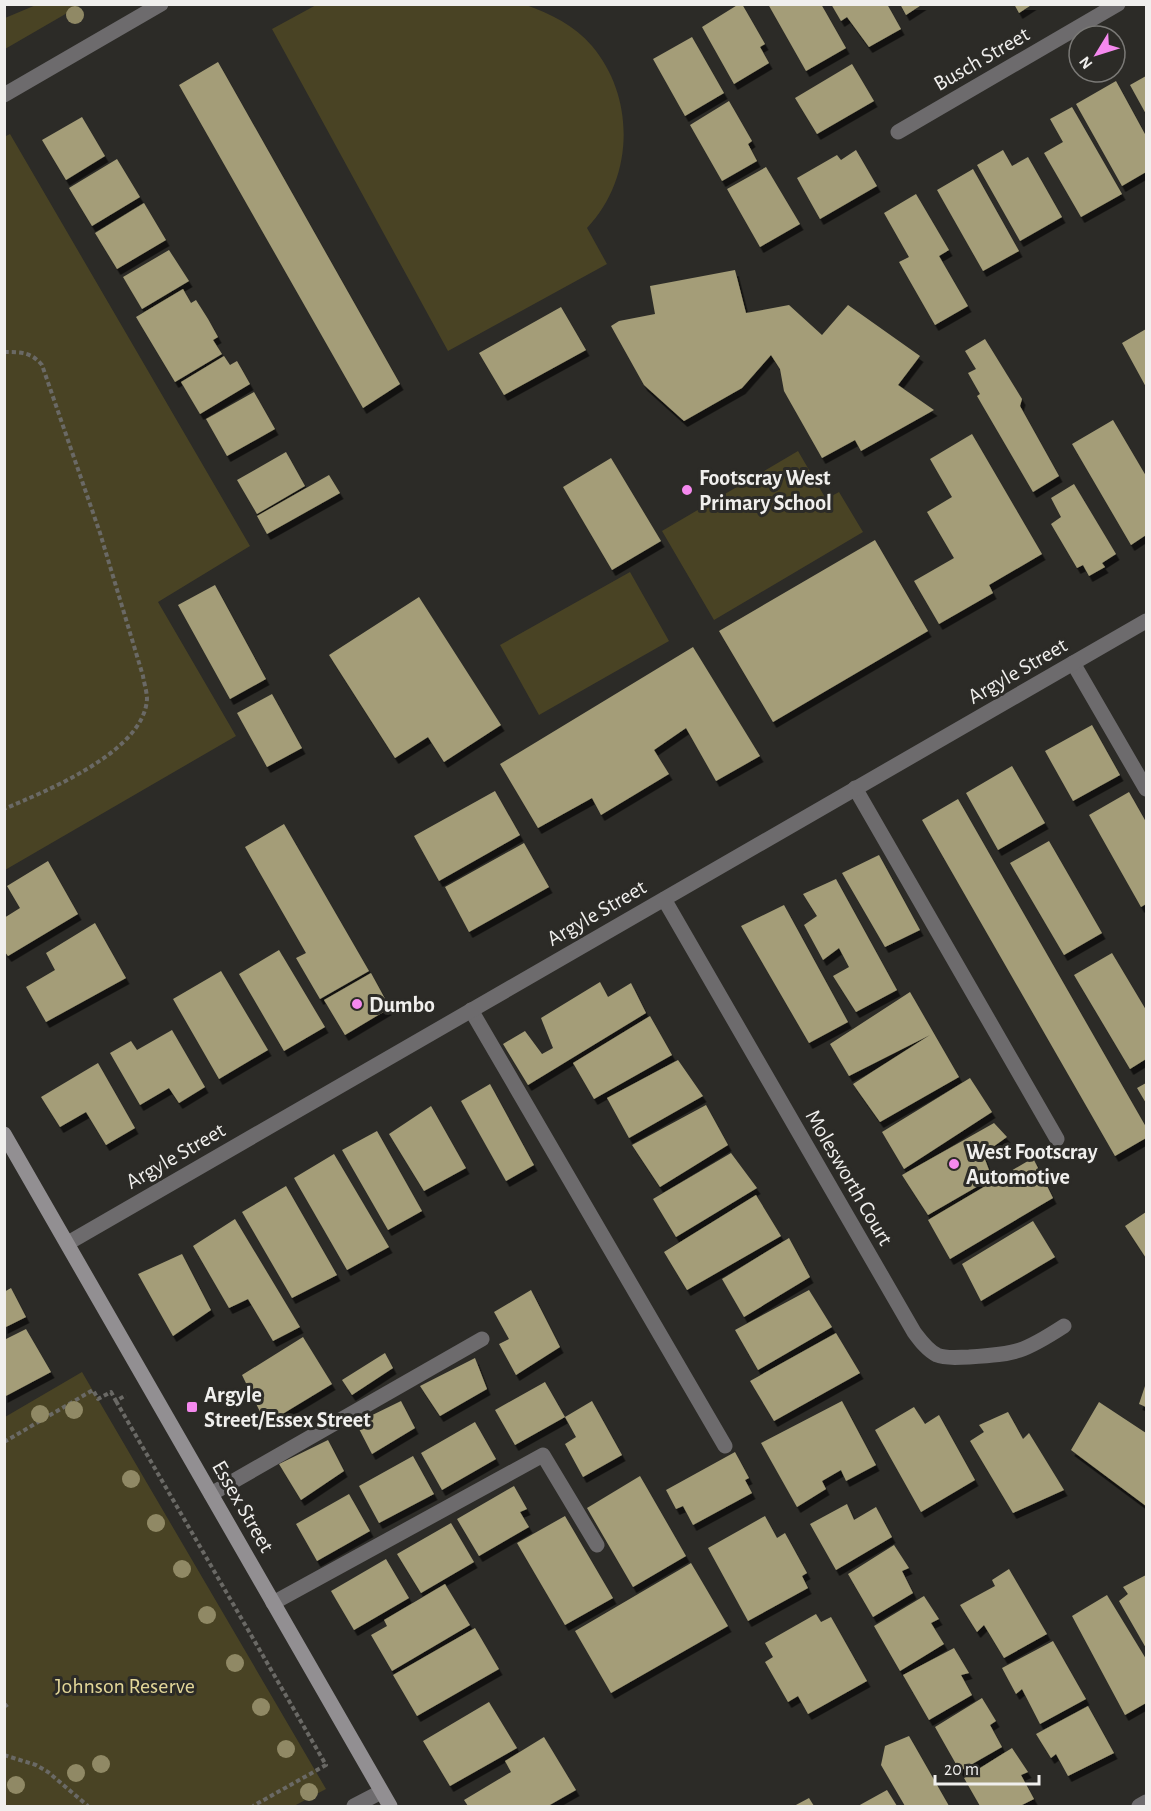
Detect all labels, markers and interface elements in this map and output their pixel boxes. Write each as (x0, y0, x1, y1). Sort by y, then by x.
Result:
street label: Busch Street (930, 23, 1033, 95)
north arrow (1067, 24, 1127, 84)
text: N (1076, 53, 1096, 72)
place label: Footscray West Primary School (699, 467, 832, 515)
marker: Footscray West Primary School (680, 483, 694, 497)
street label: Argyle Street (964, 634, 1071, 708)
street label: Argyle Street (543, 876, 650, 950)
place label: Dumbo (369, 994, 435, 1016)
marker: Dumbo (350, 997, 364, 1011)
street label: Molesworth Court (801, 1106, 897, 1249)
street label: Argyle Street (122, 1119, 229, 1193)
place label: West Footscray Automotive (966, 1141, 1098, 1188)
marker: West Footscray Automotive (947, 1157, 961, 1171)
place label: Argyle Street/Essex Street (204, 1384, 371, 1431)
marker: Argyle Street/Essex Street (185, 1400, 199, 1414)
street label: Essex Street (208, 1457, 278, 1556)
park label: Johnson Reserve (55, 1675, 195, 1697)
scale bar (935, 1748, 1038, 1786)
text: 20 m (944, 1761, 979, 1779)

